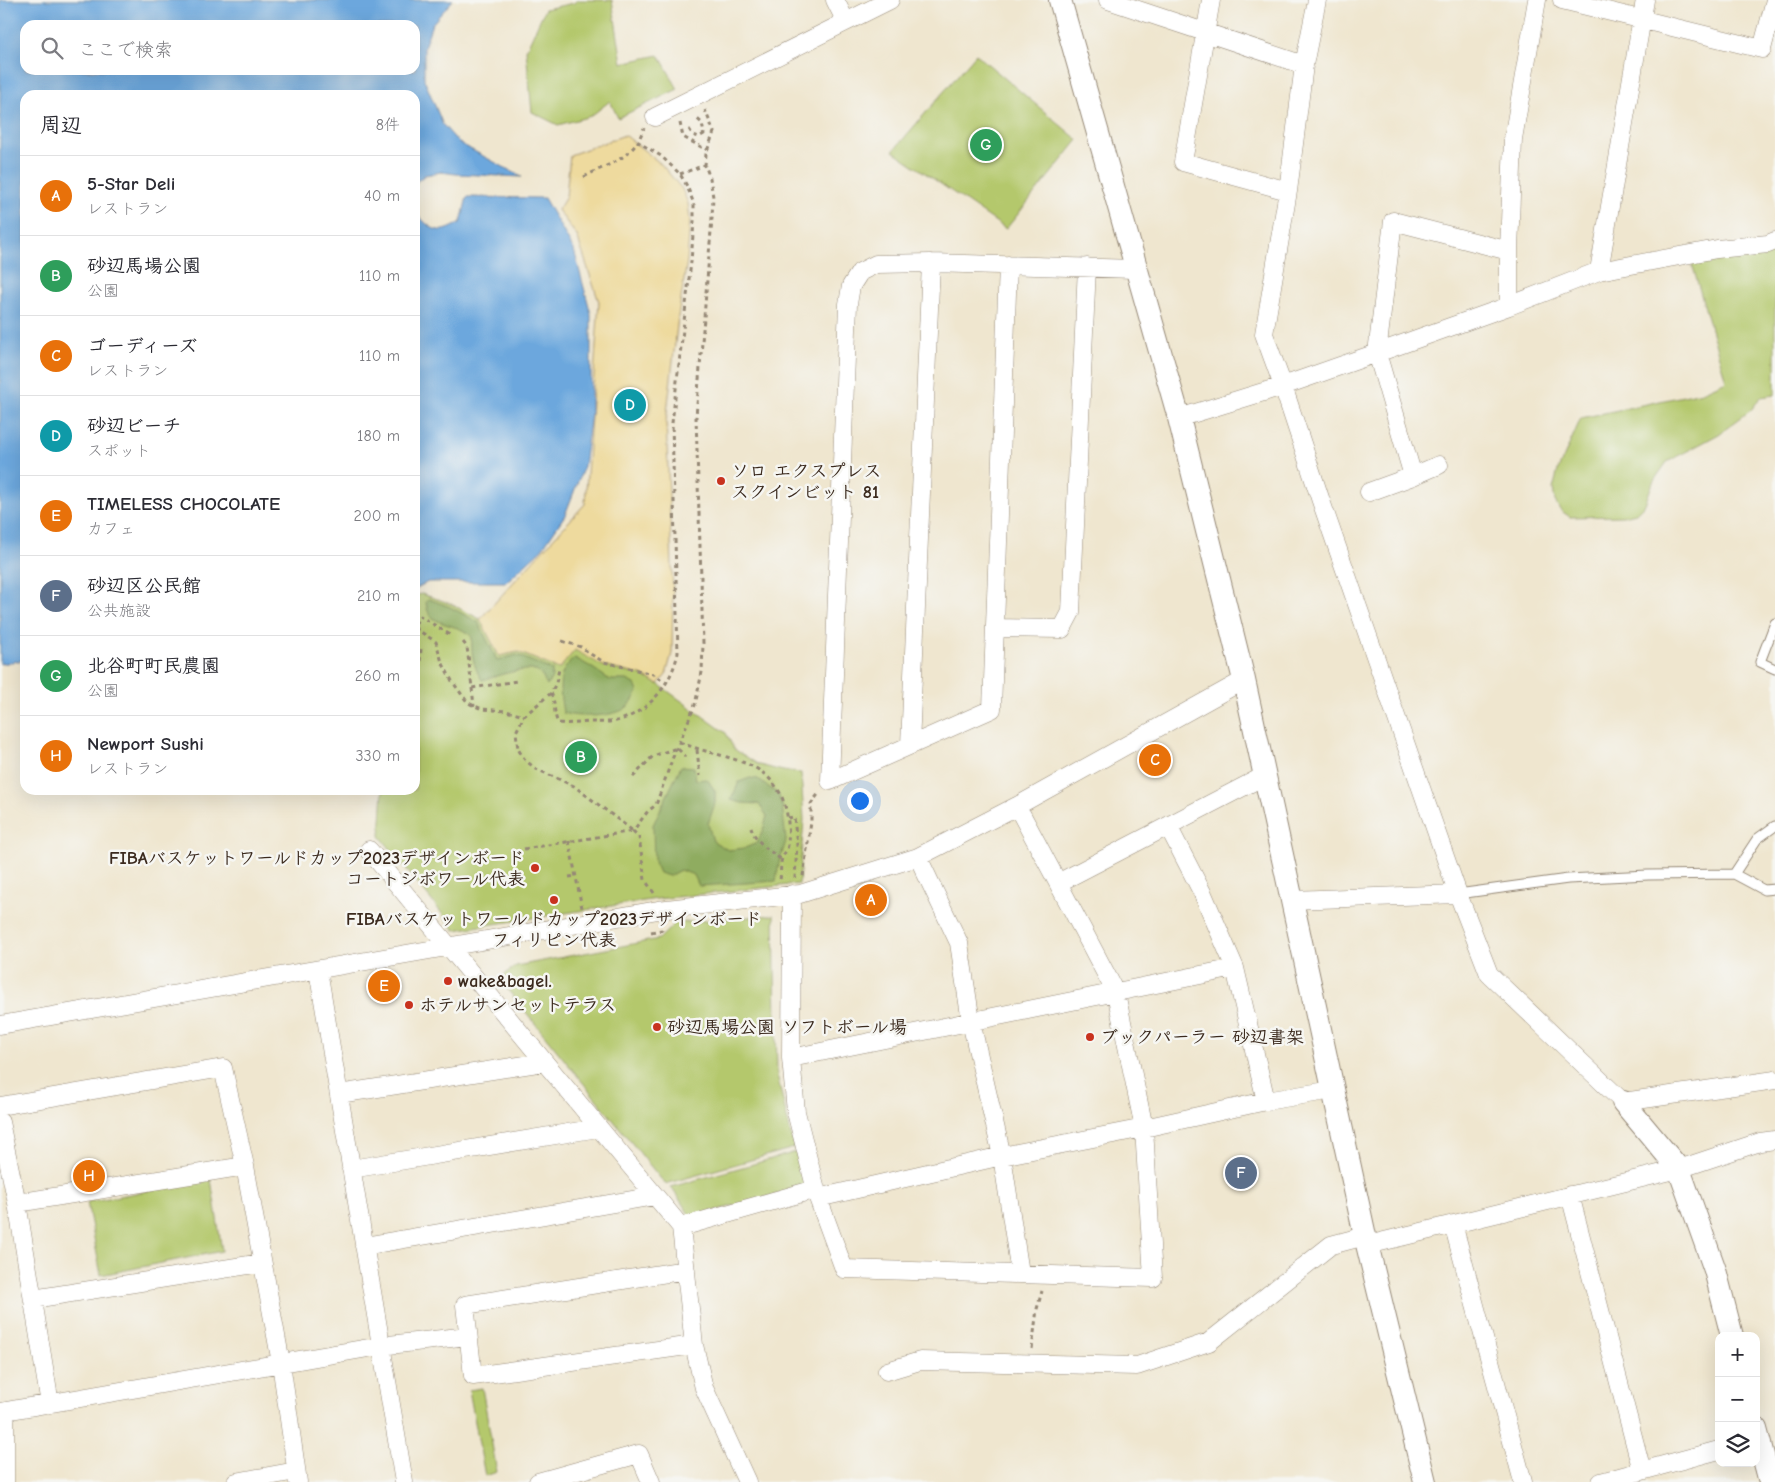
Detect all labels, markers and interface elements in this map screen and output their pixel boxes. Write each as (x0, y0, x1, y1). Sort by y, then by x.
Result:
search box (20, 20, 420, 75)
icon: search (38, 34, 66, 62)
text: ここで検索 (78, 39, 173, 61)
text: 周辺 (40, 113, 82, 137)
text: 8件 (376, 116, 400, 134)
pin: G (970, 126, 1002, 164)
text: 5-Star Deli (87, 173, 175, 195)
text: A (52, 187, 60, 205)
text: 40 m (364, 187, 400, 205)
text: レストラン (87, 200, 168, 218)
text: 砂辺馬場公園 (87, 255, 201, 277)
text: B (51, 267, 61, 285)
text: 110 m (359, 267, 400, 285)
text: 公園 (87, 282, 119, 300)
text: ゴーディーズ (87, 335, 197, 357)
text: C (51, 347, 61, 365)
text: 110 m (359, 347, 400, 365)
text: レストラン (87, 362, 168, 380)
pin: D (614, 386, 646, 424)
text: 砂辺ビーチ (87, 415, 181, 437)
text: D (51, 427, 61, 445)
text: 180 m (357, 427, 400, 445)
text: スポット (87, 442, 151, 460)
place label: ソロ エクスプレス スクインビット 81 (731, 461, 881, 503)
marker: ソロ エクスプレス スクインビット 81 (715, 475, 727, 487)
text: TIMELESS CHOCOLATE (87, 493, 280, 515)
text: E (51, 507, 61, 525)
text: 200 m (354, 507, 400, 525)
text: カフェ (87, 520, 135, 538)
text: 砂辺区公民館 (87, 575, 201, 597)
text: F (51, 587, 61, 605)
text: 210 m (357, 587, 400, 605)
text: 公共施設 (87, 602, 151, 620)
text: 北谷町町民農園 (87, 655, 220, 677)
text: G (50, 667, 62, 685)
text: 260 m (355, 667, 400, 685)
text: 公園 (87, 682, 119, 700)
text: Newport Sushi (87, 733, 204, 755)
pin: B (565, 738, 597, 776)
pin: C (1139, 741, 1171, 779)
text: H (50, 747, 62, 765)
text: 330 m (355, 747, 400, 765)
text: レストラン (87, 760, 168, 778)
your location (847, 788, 873, 814)
place label: FIBAバスケットワールドカップ2023デザインボード コートジボワール代表 (109, 848, 525, 890)
marker: FIBAバスケットワールドカップ2023デザインボード コートジボワール代表 (529, 862, 541, 874)
pin: A (855, 881, 887, 919)
marker: FIBAバスケットワールドカップ2023デザインボード フィリピン代表 (548, 894, 560, 906)
place label: FIBAバスケットワールドカップ2023デザインボード フィリピン代表 (346, 909, 762, 951)
pin: E (368, 967, 400, 1005)
place label: wake&bagel. (458, 971, 552, 992)
marker: wake&bagel. (442, 975, 454, 987)
place label: ホテルサンセットテラス (419, 995, 616, 1016)
marker: ホテルサンセットテラス (403, 999, 415, 1011)
place label: 砂辺馬場公園 ソフトボール場 (667, 1017, 907, 1038)
marker: 砂辺馬場公園 ソフトボール場 (651, 1021, 663, 1033)
place label: ブックパーラー 砂辺書架 (1100, 1027, 1304, 1048)
marker: ブックパーラー 砂辺書架 (1084, 1031, 1096, 1043)
pin: F (1225, 1154, 1257, 1192)
pin: H (73, 1157, 105, 1195)
map controls (1715, 1332, 1760, 1467)
button: + (1715, 1332, 1760, 1377)
button: − (1715, 1377, 1760, 1422)
button: layers (1715, 1422, 1760, 1467)

